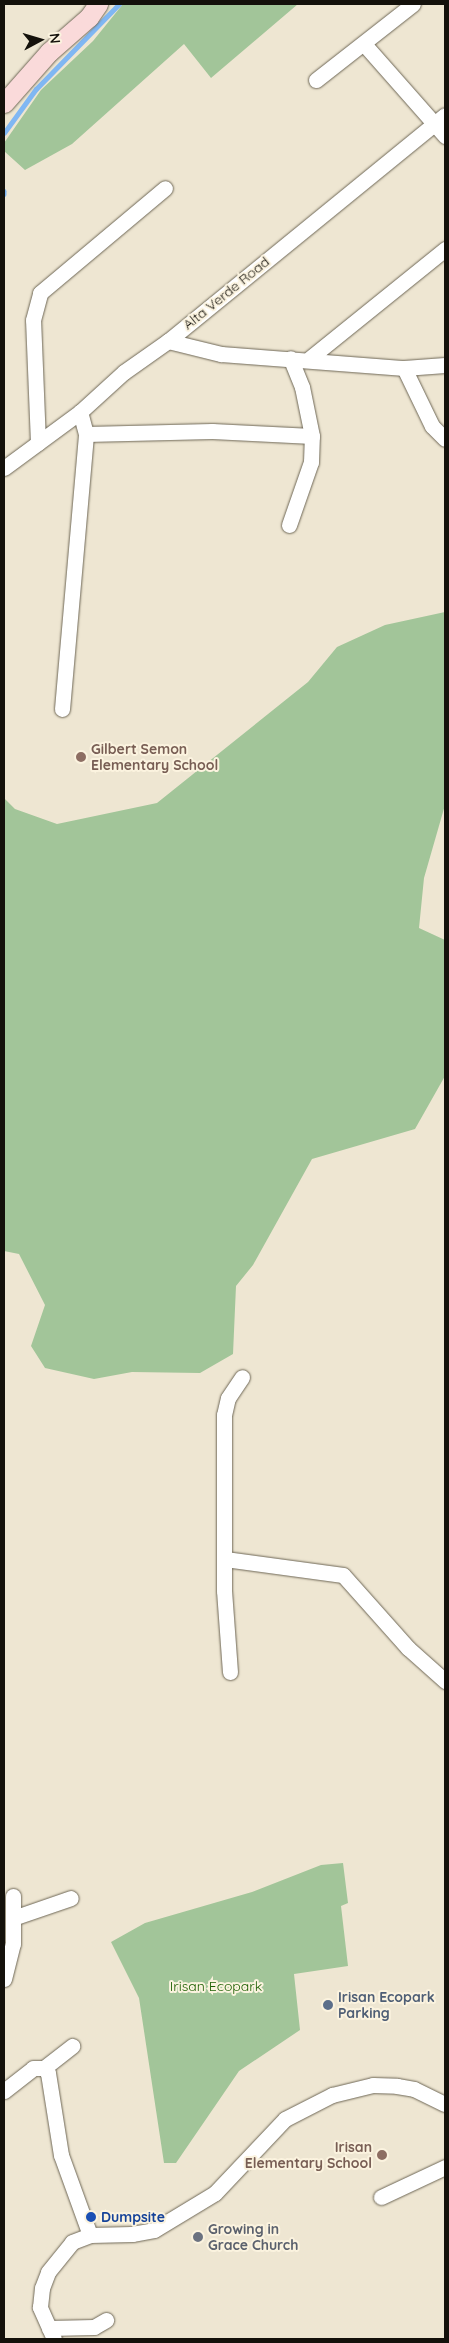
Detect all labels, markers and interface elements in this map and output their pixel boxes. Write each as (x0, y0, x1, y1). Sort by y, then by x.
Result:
north arrow (15, 15, 65, 65)
text: N (45, 32, 64, 44)
street label: Alta Verde Road (179, 253, 273, 333)
place label: Gilbert Semon Elementary School (91, 741, 218, 774)
marker: Gilbert Semon Elementary School (75, 751, 87, 763)
park label: Irisan Ecopark (170, 1978, 262, 1994)
place label: Irisan Ecopark Parking (338, 1989, 435, 2021)
marker: Irisan Ecopark Parking (322, 1999, 334, 2011)
place label: Irisan Elementary School (245, 2139, 372, 2172)
marker: Irisan Elementary School (376, 2149, 388, 2161)
place label: Dumpsite (101, 2209, 165, 2225)
marker: Dumpsite (85, 2211, 97, 2223)
place label: Growing in Grace Church (208, 2221, 298, 2254)
marker: Growing in Grace Church (192, 2231, 204, 2243)

